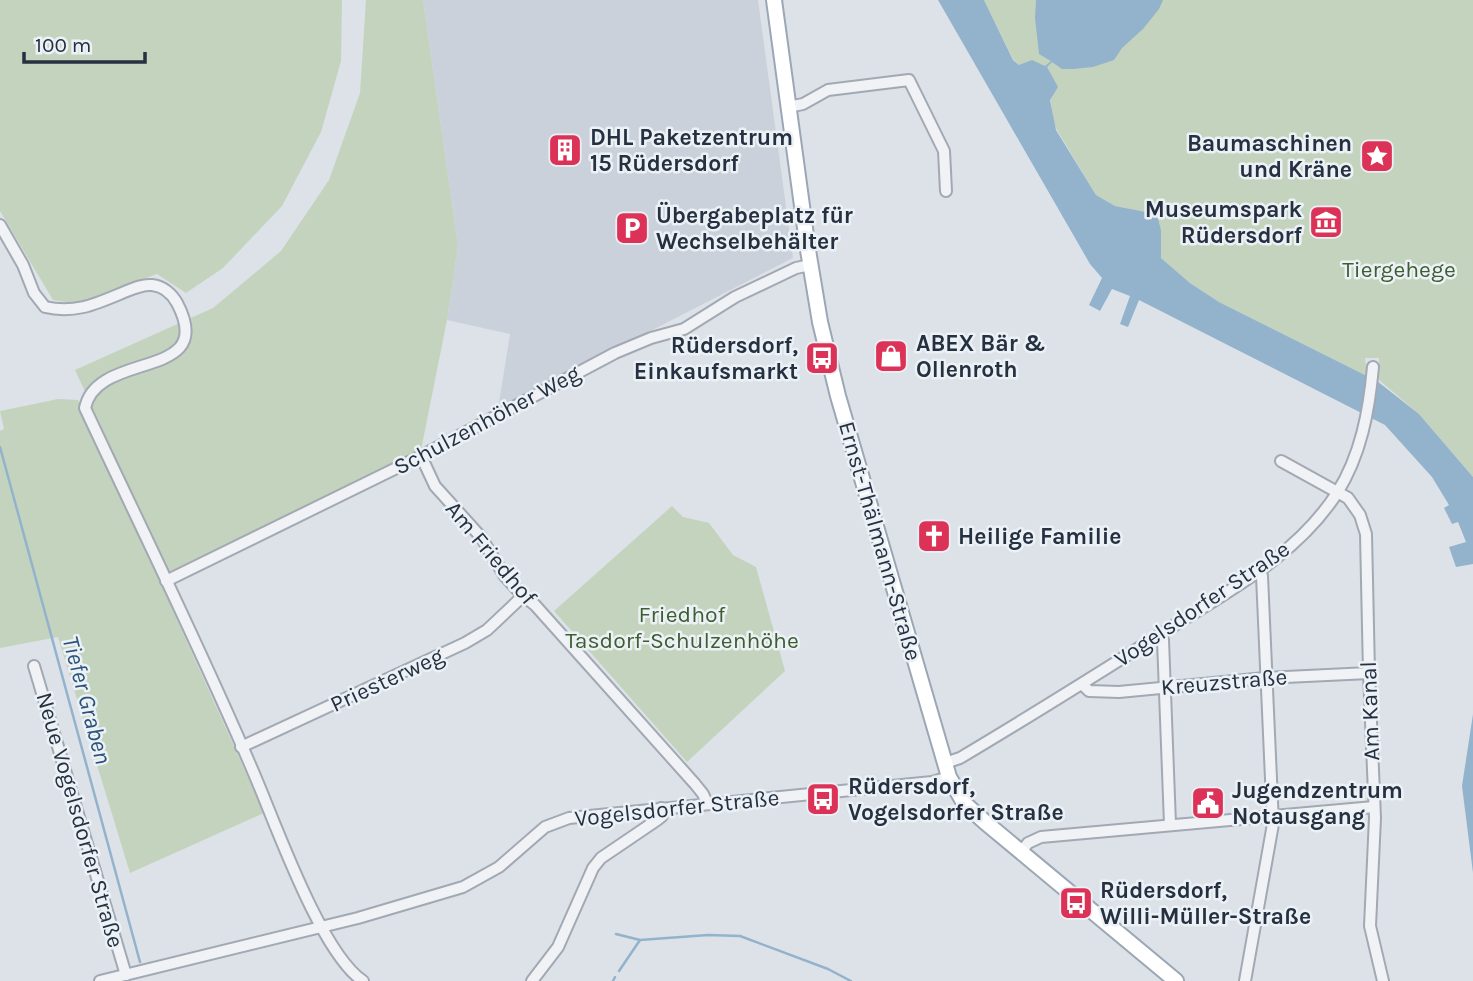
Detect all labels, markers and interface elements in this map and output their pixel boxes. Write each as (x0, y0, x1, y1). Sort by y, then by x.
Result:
scale bar (24, 21, 145, 65)
text: 100 m (35, 33, 92, 57)
place label: DHL Paketzentrum 15 Rüdersdorf (590, 124, 793, 177)
place label: Baumaschinen und Kräne (1187, 130, 1352, 183)
building icon: DHL Paketzentrum 15 Rüdersdorf (546, 131, 584, 169)
place icon: Baumaschinen und Kräne (1358, 137, 1396, 175)
place label: Museumspark Rüdersdorf (1145, 196, 1303, 249)
place label: Übergabeplatz für Wechselbehälter (656, 201, 853, 255)
museum icon: Museumspark Rüdersdorf (1307, 203, 1345, 241)
parking icon: Übergabeplatz für Wechselbehälter (613, 209, 651, 247)
park label: Tiergehege (1342, 256, 1456, 283)
place label: ABEX Bär & Ollenroth (916, 330, 1046, 383)
place label: Rüdersdorf, Einkaufsmarkt (634, 332, 798, 385)
shop icon: ABEX Bär & Ollenroth (872, 337, 910, 375)
bus stop icon: Rüdersdorf, Einkaufsmarkt (803, 339, 841, 377)
street label: Schulzenhöher Weg (389, 359, 585, 481)
street label: Ernst-Thälmann-Straße (833, 418, 927, 664)
street label: Am Friedhof (440, 496, 542, 610)
church icon: Heilige Familie (915, 517, 953, 555)
place label: Heilige Familie (958, 523, 1121, 550)
street label: Vogelsdorfer Straße (1109, 535, 1295, 673)
park label: Friedhof Tasdorf-Schulzenhöhe (565, 601, 799, 654)
water label: Tiefer Graben (56, 633, 118, 767)
street label: Priesterweg (326, 642, 448, 718)
street label: Am Kanal (1355, 661, 1385, 761)
street label: Kreuzstraße (1160, 663, 1288, 701)
street label: Neue Vogelsdorfer Straße (31, 689, 129, 951)
place label: Rüdersdorf, Vogelsdorfer Straße (848, 773, 1064, 826)
place label: Jugendzentrum Notausgang (1232, 777, 1403, 830)
bus stop icon: Rüdersdorf, Vogelsdorfer Straße (804, 780, 842, 818)
street label: Vogelsdorfer Straße (573, 784, 781, 832)
public building icon: Jugendzentrum Notausgang (1189, 784, 1227, 822)
place label: Rüdersdorf, Willi-Müller-Straße (1100, 877, 1311, 930)
bus stop icon: Rüdersdorf, Willi-Müller-Straße (1057, 884, 1095, 922)

